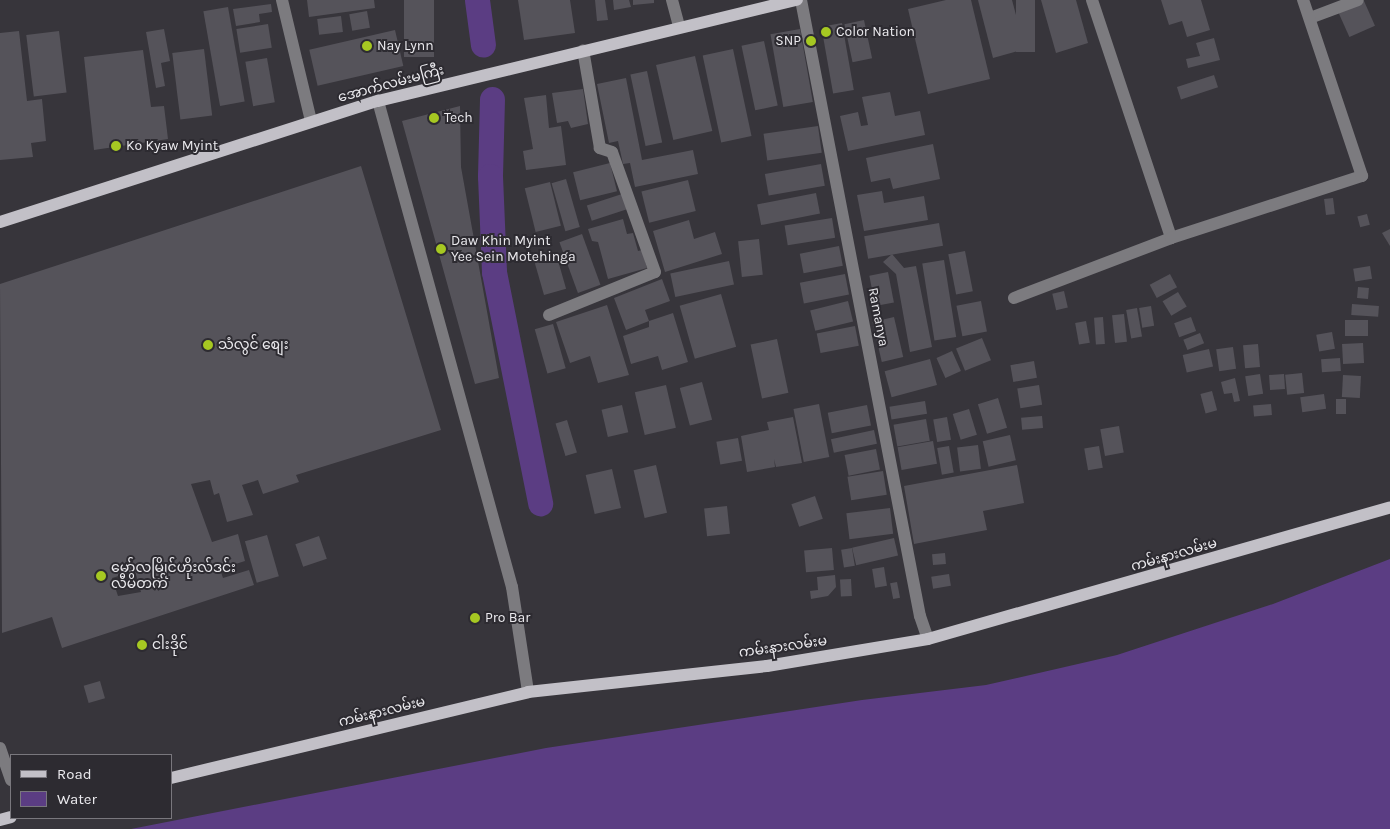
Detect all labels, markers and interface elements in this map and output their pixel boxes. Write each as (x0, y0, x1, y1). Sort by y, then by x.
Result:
place label: Color Nation (836, 24, 915, 40)
marker: Color Nation (820, 26, 832, 38)
place label: SNP (775, 33, 801, 49)
marker: SNP (805, 35, 817, 47)
place label: Nay Lynn (377, 38, 434, 54)
marker: Nay Lynn (361, 40, 373, 52)
street label: အောက်လမ်းမကြီး (336, 62, 446, 106)
place label: Tech (444, 110, 473, 126)
marker: Tech (428, 112, 440, 124)
place label: Ko Kyaw Myint (126, 138, 218, 154)
marker: Ko Kyaw Myint (110, 140, 122, 152)
place label: Daw Khin Myint Yee Sein Motehinga (451, 233, 576, 266)
marker: Daw Khin Myint Yee Sein Motehinga (435, 243, 447, 255)
street label: Ramanya (864, 286, 892, 348)
place label: သံလွင် စျေး (218, 337, 288, 353)
marker: သံလွင် စျေး (202, 339, 214, 351)
street label: ကမ်းနားလမ်းမ (1129, 535, 1219, 575)
place label: မော်လမြိုင်ဟိုးလ်ဒင်း လီမိတက် (111, 560, 236, 592)
marker: မော်လမြိုင်ဟိုးလ်ဒင်း လီမိတက် (95, 570, 107, 582)
place label: Pro Bar (485, 610, 530, 626)
marker: Pro Bar (469, 612, 481, 624)
street label: ကမ်းနားလမ်းမ (738, 633, 828, 661)
place label: ငါးဒိုင် (152, 637, 188, 653)
marker: ငါးဒိုင် (136, 639, 148, 651)
street label: ကမ်းနားလမ်းမ (337, 693, 427, 731)
legend (10, 754, 172, 819)
text: Road (57, 765, 92, 783)
text: Water (57, 790, 97, 808)

